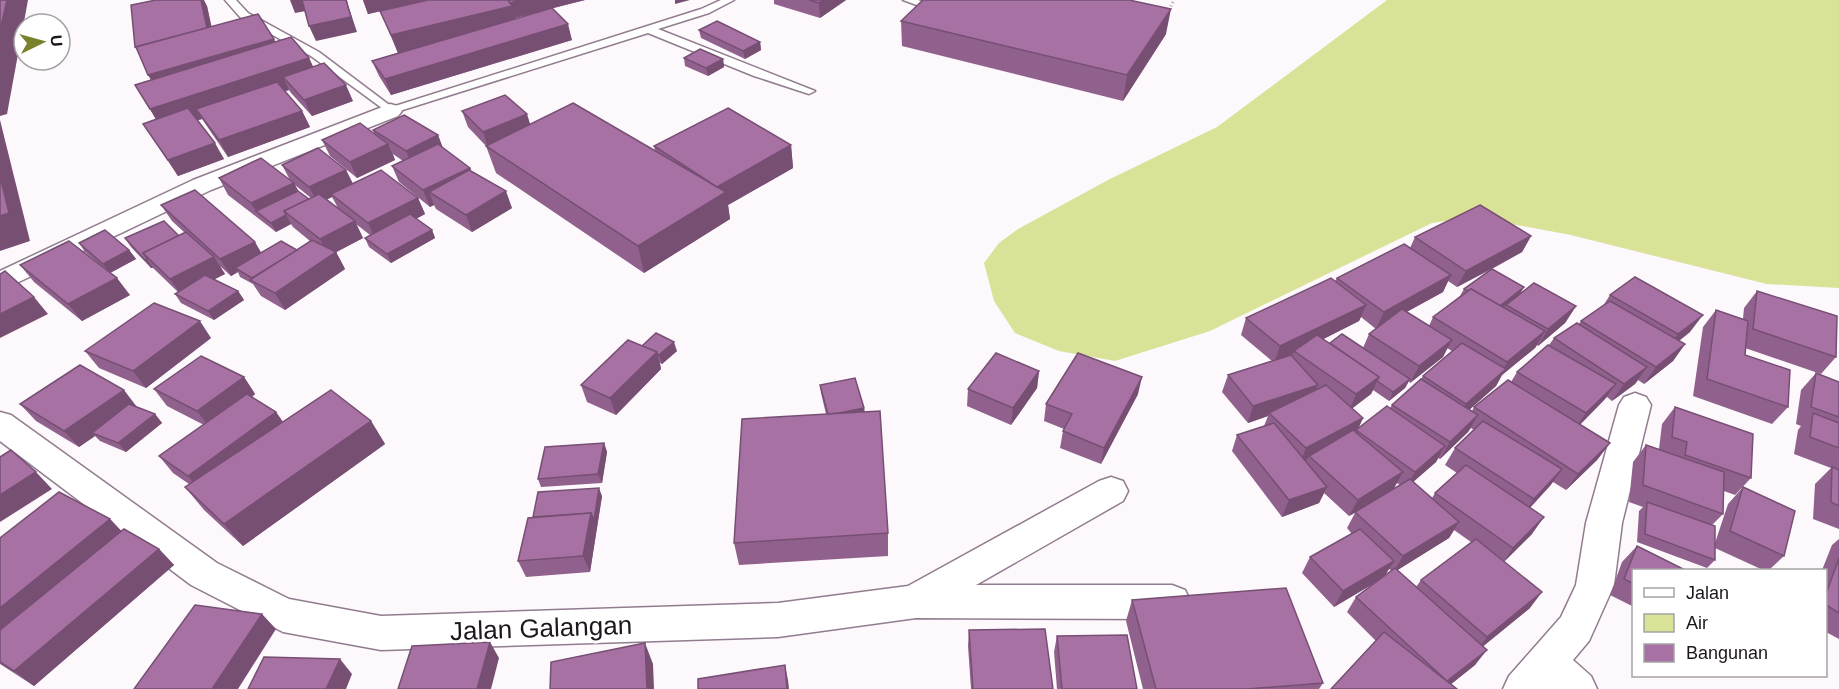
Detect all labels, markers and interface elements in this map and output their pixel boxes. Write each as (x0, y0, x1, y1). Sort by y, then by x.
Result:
north arrow (12, 12, 72, 72)
text: U (47, 34, 65, 47)
legend (1632, 569, 1827, 677)
text: Jalan (1686, 583, 1729, 603)
street label: Jalan Galangan (449, 610, 633, 646)
text: Air (1686, 613, 1708, 633)
text: Bangunan (1686, 643, 1768, 663)

